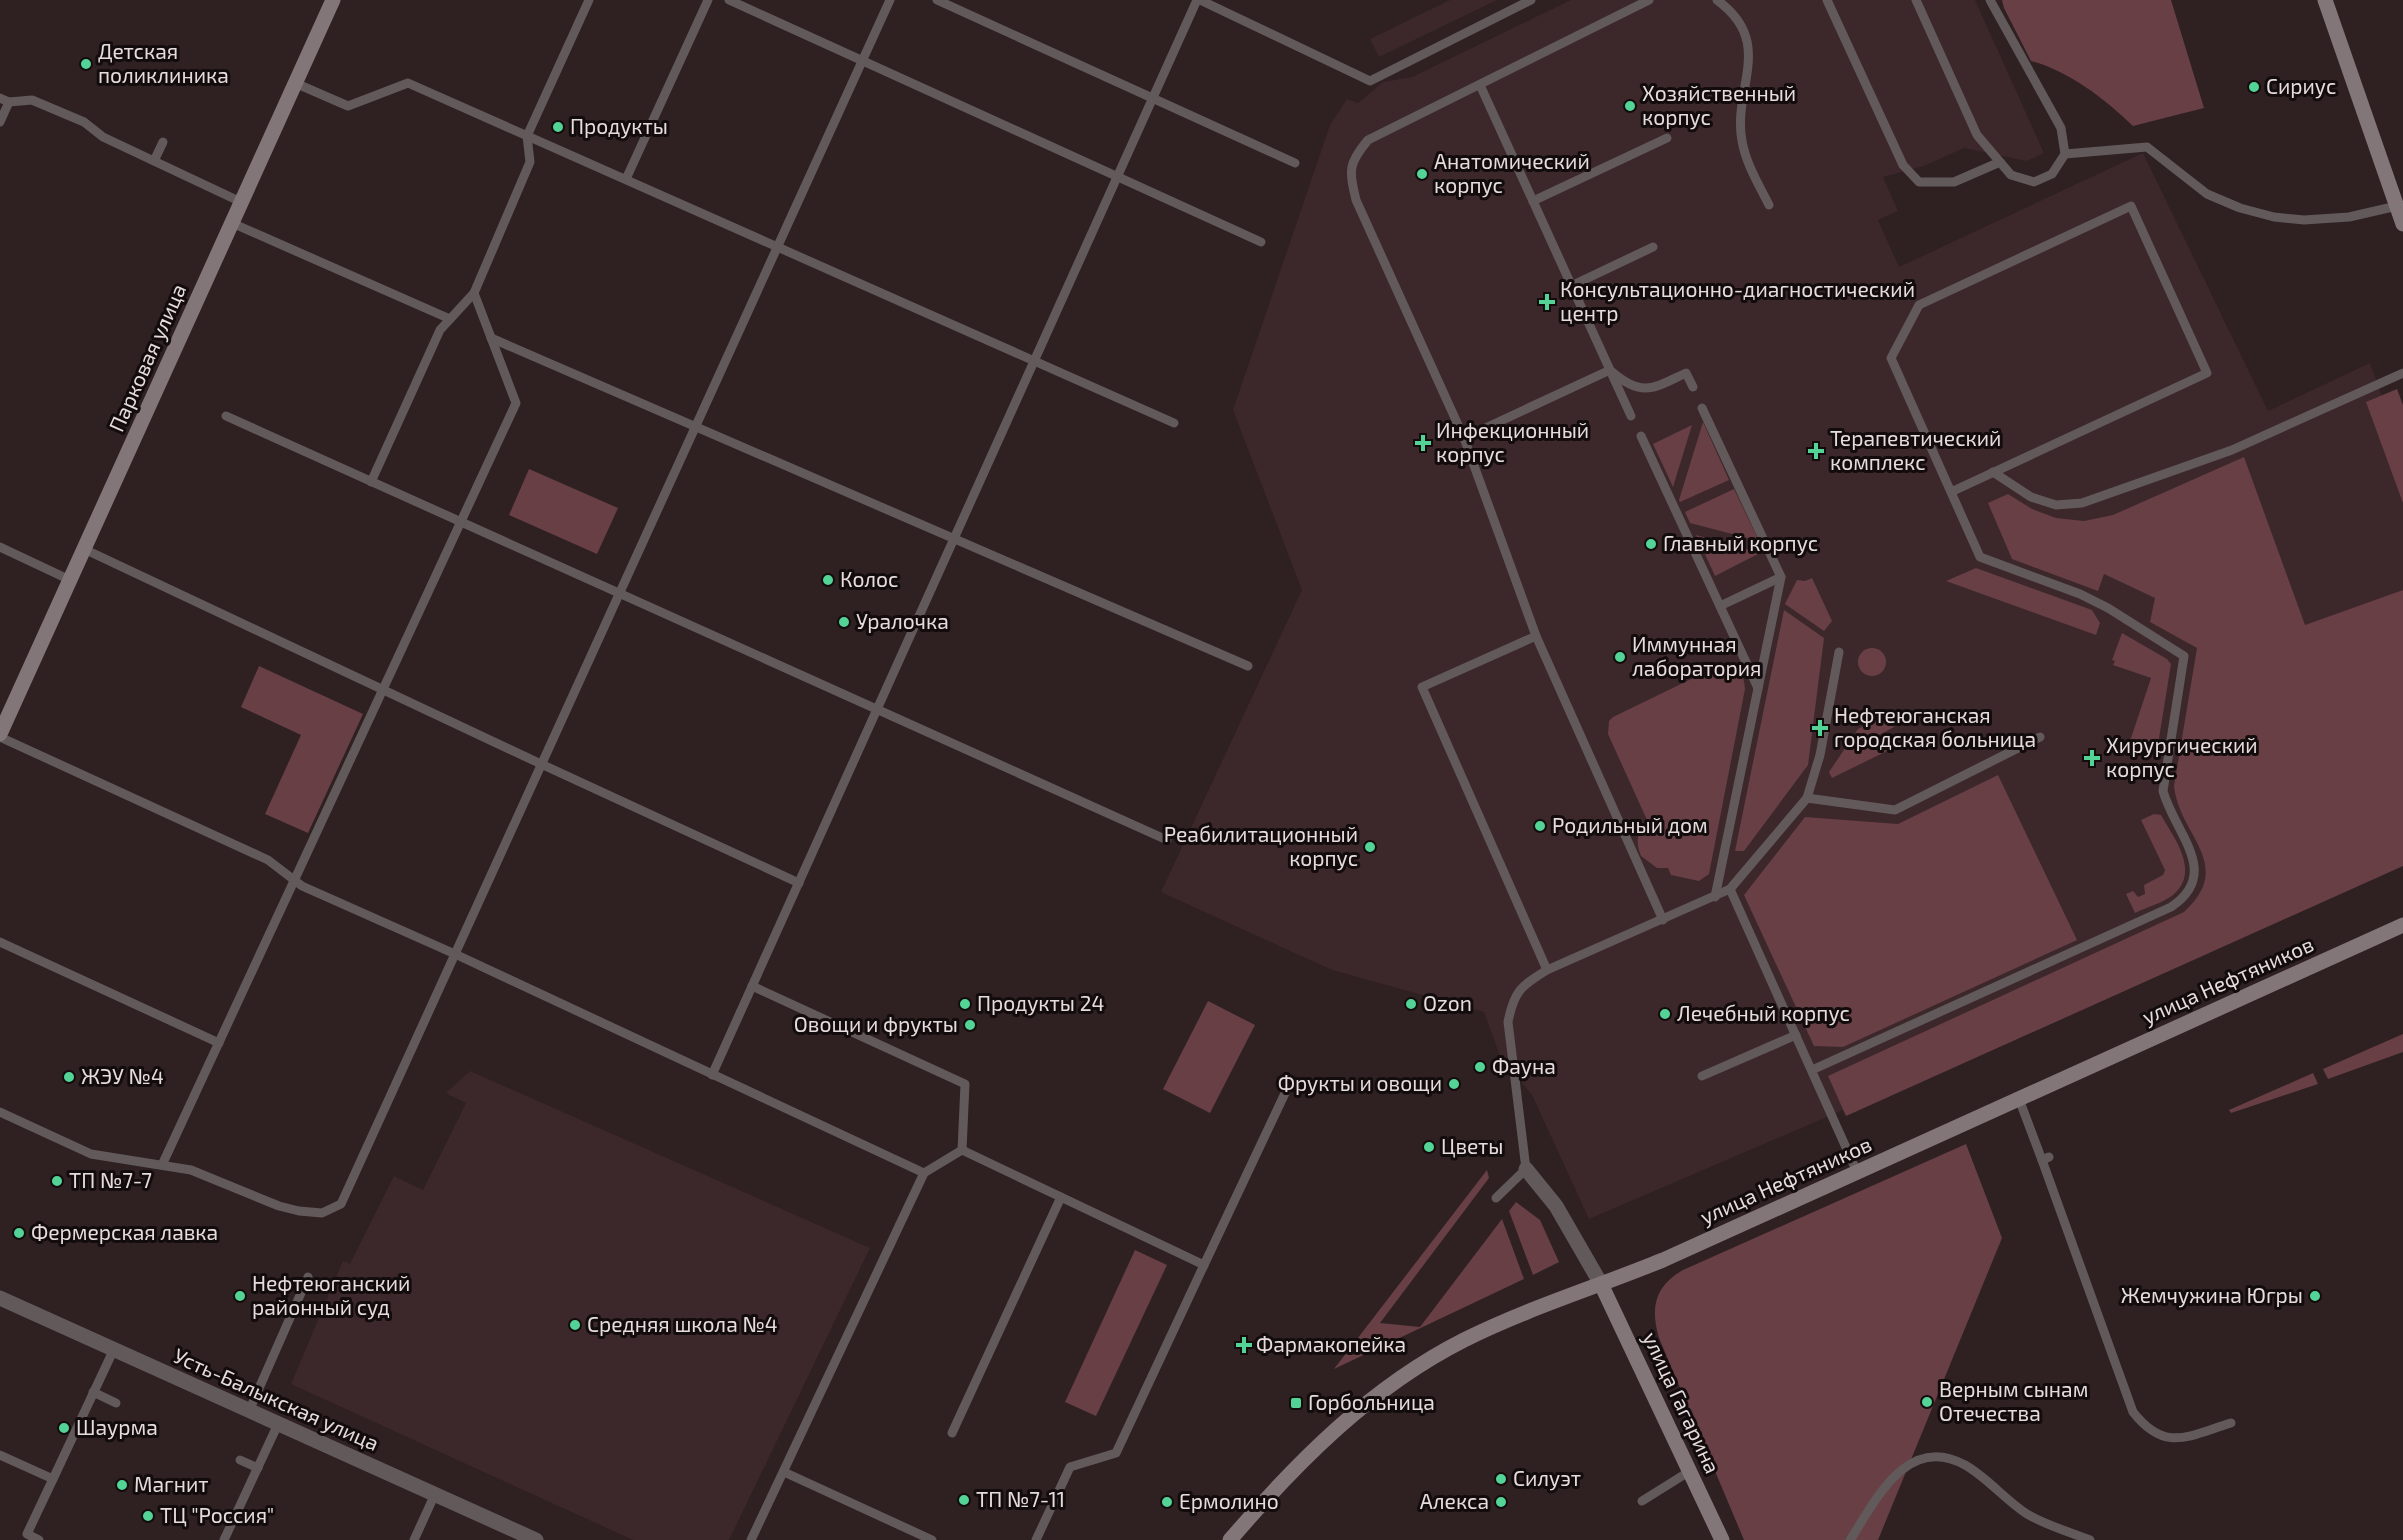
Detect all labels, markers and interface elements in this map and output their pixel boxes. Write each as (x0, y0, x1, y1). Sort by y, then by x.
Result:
place label: Детская поликлиника (98, 38, 229, 87)
marker: Детская поликлиника (79, 57, 93, 71)
place label: Сириус (2266, 73, 2336, 99)
place label: Хозяйственный корпус (1642, 80, 1796, 130)
marker: Сириус (2247, 80, 2261, 94)
marker: Хозяйственный корпус (1623, 99, 1637, 113)
place label: Продукты (570, 113, 668, 139)
marker: Продукты (551, 120, 565, 134)
place label: Анатомический корпус (1434, 148, 1590, 198)
marker: Анатомический корпус (1415, 167, 1429, 181)
place label: Консультационно-диагностический центр (1560, 276, 1915, 325)
street label: Парковая улица (103, 280, 191, 436)
marker: Консультационно-диагностический центр (1538, 293, 1556, 311)
place label: Инфекционный корпус (1436, 417, 1589, 467)
place label: Терапевтический комплекс (1830, 425, 2001, 474)
marker: Инфекционный корпус (1414, 434, 1432, 452)
marker: Терапевтический комплекс (1807, 442, 1825, 460)
place label: Главный корпус (1663, 530, 1818, 556)
marker: Главный корпус (1644, 537, 1658, 551)
place label: Колос (840, 566, 898, 591)
marker: Колос (821, 573, 835, 587)
place label: Уралочка (856, 608, 949, 633)
marker: Уралочка (837, 615, 851, 629)
place label: Иммунная лаборатория (1632, 631, 1761, 680)
marker: Иммунная лаборатория (1613, 650, 1627, 664)
place label: Нефтеюганская городская больница (1834, 702, 2036, 751)
marker: Нефтеюганская городская больница (1811, 719, 1829, 737)
place label: Хирургический корпус (2106, 732, 2258, 782)
marker: Хирургический корпус (2083, 749, 2101, 767)
place label: Родильный дом (1552, 812, 1708, 837)
marker: Родильный дом (1533, 819, 1547, 833)
place label: Реабилитационный корпус (1164, 821, 1358, 871)
marker: Реабилитационный корпус (1363, 840, 1377, 854)
street label: улица Нефтяников (2138, 931, 2317, 1030)
place label: Продукты 24 (977, 990, 1104, 1016)
place label: Ozon (1423, 990, 1472, 1015)
marker: Продукты 24 (958, 997, 972, 1011)
marker: Ozon (1404, 997, 1418, 1011)
place label: Лечебный корпус (1677, 1000, 1850, 1026)
marker: Лечебный корпус (1658, 1007, 1672, 1021)
place label: Овощи и фрукты (794, 1011, 958, 1037)
marker: Овощи и фрукты (963, 1018, 977, 1032)
place label: Фауна (1492, 1053, 1556, 1079)
marker: Фауна (1473, 1060, 1487, 1074)
place label: ЖЭУ №4 (81, 1063, 164, 1088)
marker: ЖЭУ №4 (62, 1070, 76, 1084)
place label: Фрукты и овощи (1278, 1070, 1442, 1096)
marker: Фрукты и овощи (1447, 1077, 1461, 1091)
street label: улица Нефтяников (1696, 1131, 1875, 1230)
place label: Цветы (1441, 1133, 1503, 1158)
marker: Цветы (1422, 1140, 1436, 1154)
place label: ТП №7-7 (69, 1167, 152, 1192)
marker: ТП №7-7 (50, 1174, 64, 1188)
place label: Фермерская лавка (31, 1219, 218, 1244)
marker: Фермерская лавка (12, 1226, 26, 1240)
place label: Нефтеюганский районный суд (252, 1270, 410, 1320)
place label: Жемчужина Югры (2121, 1282, 2303, 1308)
marker: Нефтеюганский районный суд (233, 1289, 247, 1303)
marker: Жемчужина Югры (2308, 1289, 2322, 1303)
place label: Средняя школа №4 (587, 1311, 778, 1336)
marker: Средняя школа №4 (568, 1318, 582, 1332)
street label: улица Гагарина (1638, 1328, 1726, 1477)
place label: Фармакопейка (1256, 1331, 1406, 1356)
marker: Фармакопейка (1237, 1338, 1251, 1352)
street label: Усть-Балыкская улица (170, 1342, 383, 1456)
place label: Верным сынам Отечества (1939, 1376, 2088, 1425)
place label: Горбольница (1308, 1389, 1435, 1414)
marker: Верным сынам Отечества (1920, 1395, 1934, 1409)
marker: Горбольница (1289, 1396, 1303, 1410)
place label: Шаурма (76, 1414, 158, 1440)
marker: Шаурма (57, 1421, 71, 1435)
place label: Силуэт (1513, 1465, 1581, 1491)
place label: Магнит (134, 1471, 209, 1496)
marker: Силуэт (1494, 1472, 1508, 1486)
marker: Магнит (115, 1478, 129, 1492)
place label: ТП №7-11 (976, 1486, 1065, 1511)
place label: Ермолино (1179, 1488, 1279, 1513)
place label: Алекса (1420, 1488, 1489, 1513)
marker: ТП №7-11 (957, 1493, 971, 1507)
marker: Ермолино (1160, 1495, 1174, 1509)
marker: Алекса (1494, 1495, 1508, 1509)
place label: ТЦ "Россия" (160, 1502, 274, 1527)
marker: ТЦ "Россия" (141, 1509, 155, 1523)

